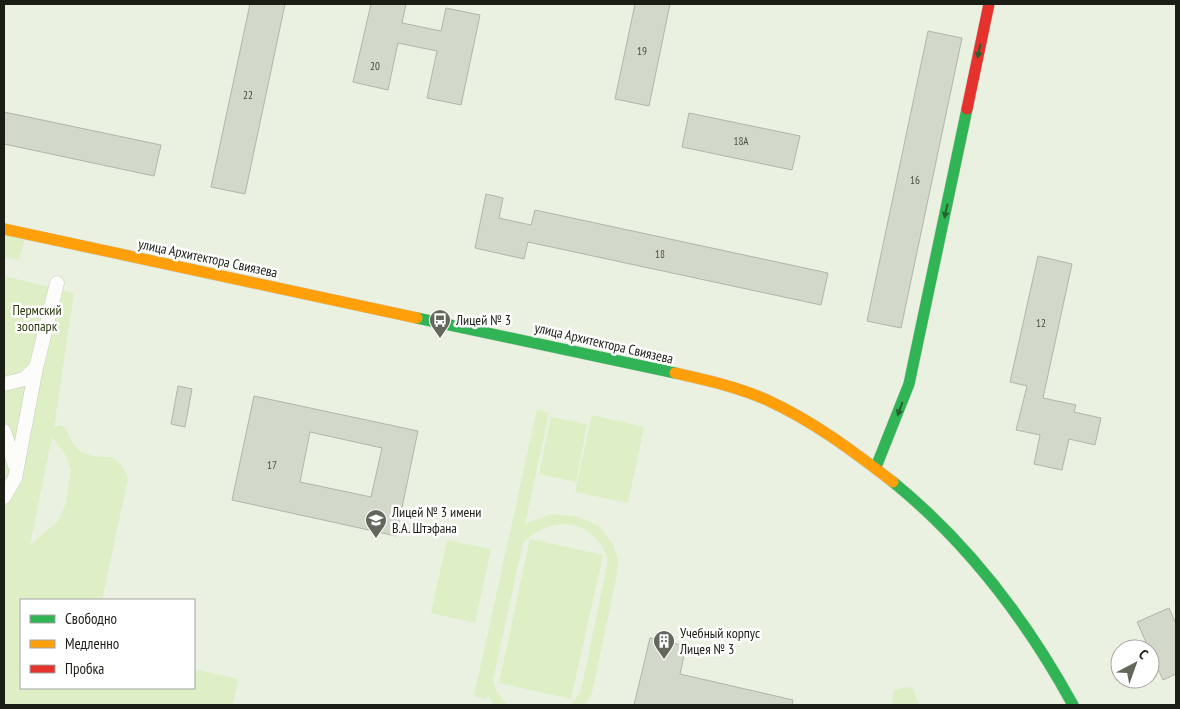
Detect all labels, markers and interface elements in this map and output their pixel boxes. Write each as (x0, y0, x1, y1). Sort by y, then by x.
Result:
house number: 19 (637, 44, 647, 58)
one-way arrow (975, 44, 983, 59)
house number: 20 (370, 59, 380, 73)
house number: 22 (243, 88, 253, 102)
house number: 18А (733, 134, 749, 148)
house number: 16 (910, 173, 920, 187)
one-way arrow (942, 203, 950, 218)
street label: улица Архитектора Свиязева (137, 234, 279, 282)
house number: 18 (655, 247, 665, 261)
park label: Пермский зоопарк (12, 301, 62, 335)
bus stop icon: Лицей № 3 (428, 308, 452, 339)
place label: Лицей № 3 (455, 311, 511, 329)
house number: 12 (1036, 316, 1046, 330)
street label: улица Архитектора Свиязева (533, 318, 675, 368)
one-way arrow (896, 402, 904, 417)
house number: 17 (267, 458, 277, 472)
place label: Лицей № 3 имени В.А. Штэфана (391, 503, 482, 537)
school or university icon: Лицей № 3 имени В.А. Штэфана (364, 508, 388, 539)
legend (20, 599, 195, 689)
text: Свободно (65, 609, 117, 628)
place label: Учебный корпус Лицея № 3 (679, 624, 760, 658)
building icon: Учебный корпус Лицея № 3 (652, 629, 676, 660)
text: Медленно (65, 634, 119, 653)
north arrow (1110, 639, 1160, 689)
text: С (1135, 645, 1152, 663)
text: Пробка (65, 659, 104, 678)

